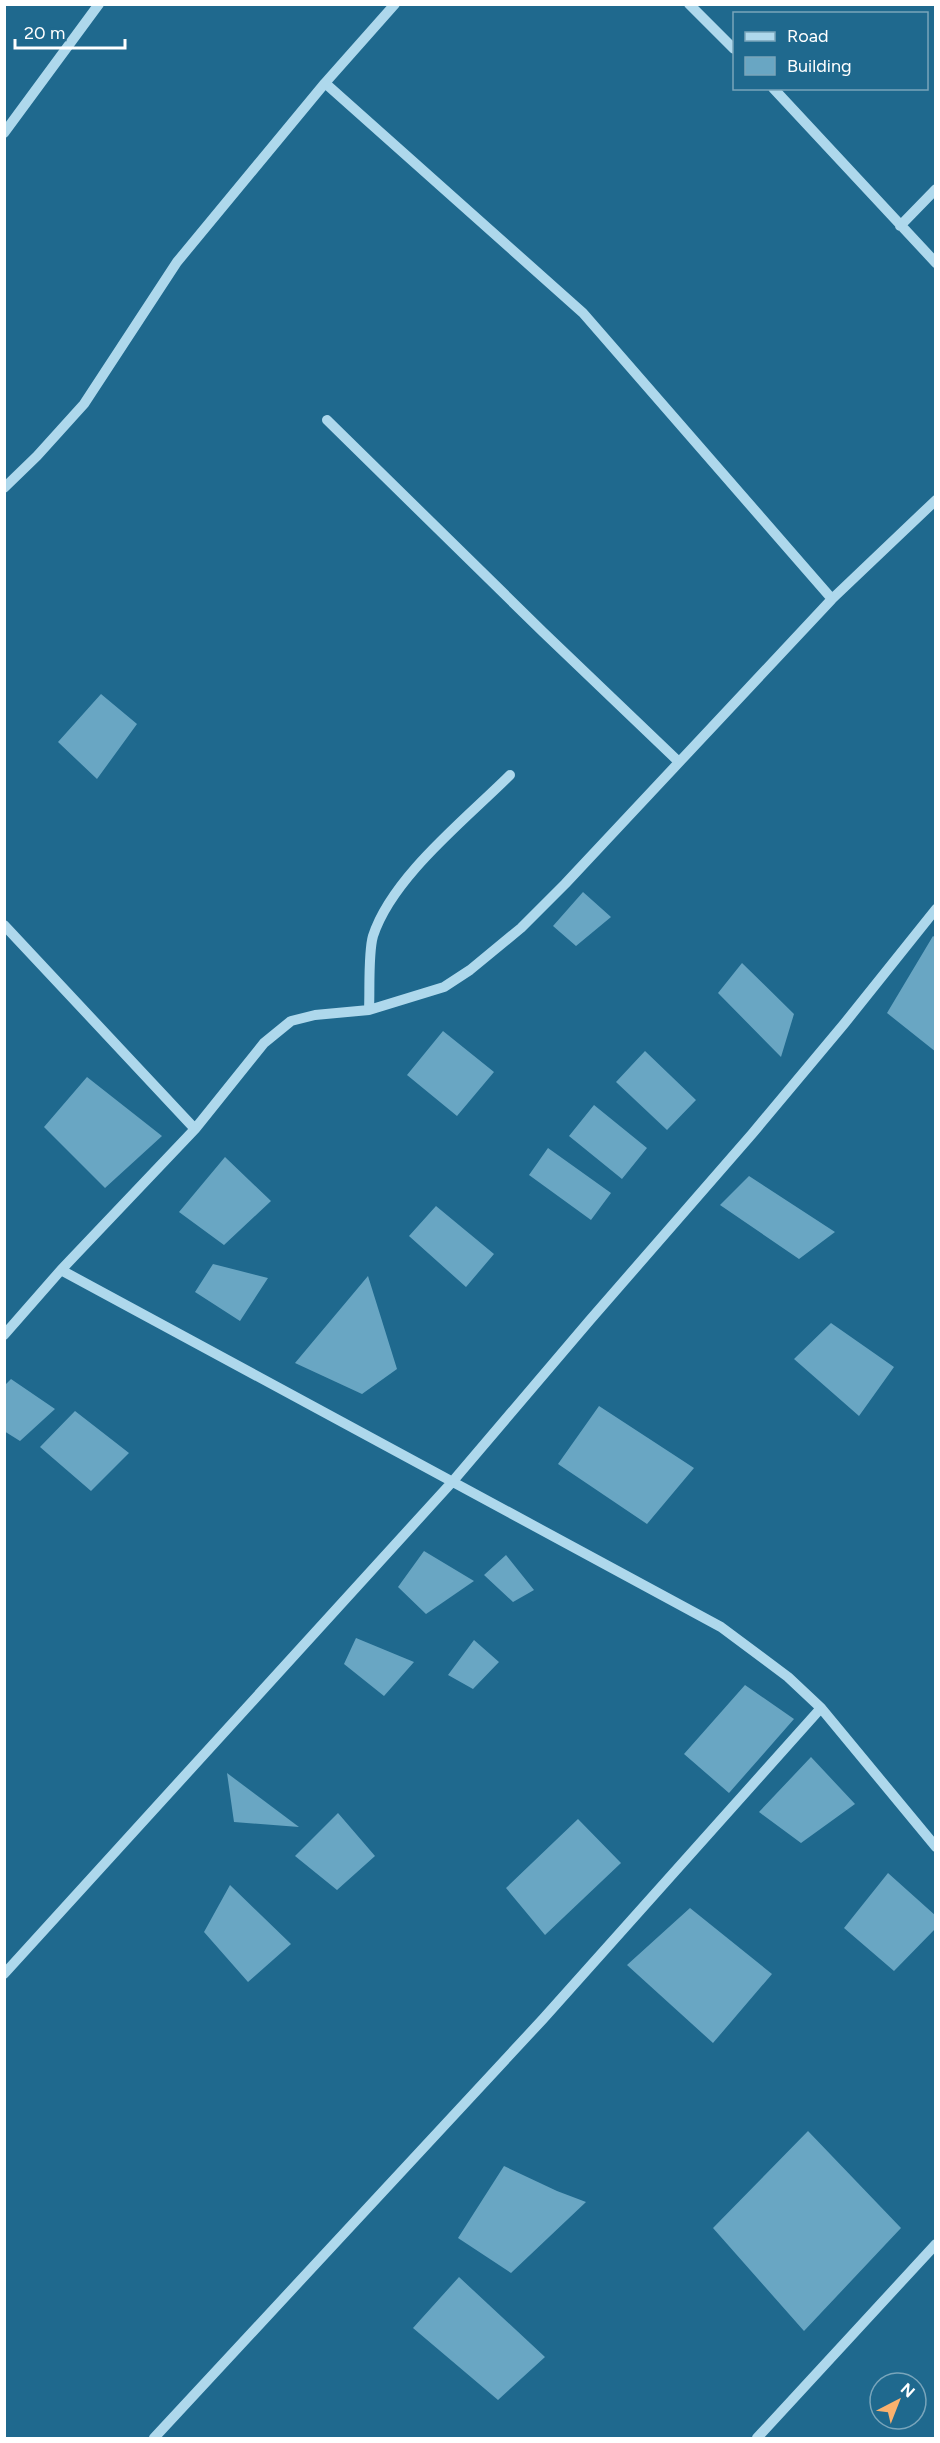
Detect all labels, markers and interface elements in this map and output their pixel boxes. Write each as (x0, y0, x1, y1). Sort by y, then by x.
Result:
scale bar (15, 12, 124, 50)
legend (733, 12, 928, 90)
text: 20 m (24, 22, 65, 44)
text: Road (787, 25, 828, 47)
text: Building (787, 55, 852, 77)
north arrow (868, 2371, 928, 2431)
text: N (897, 2379, 919, 2401)

